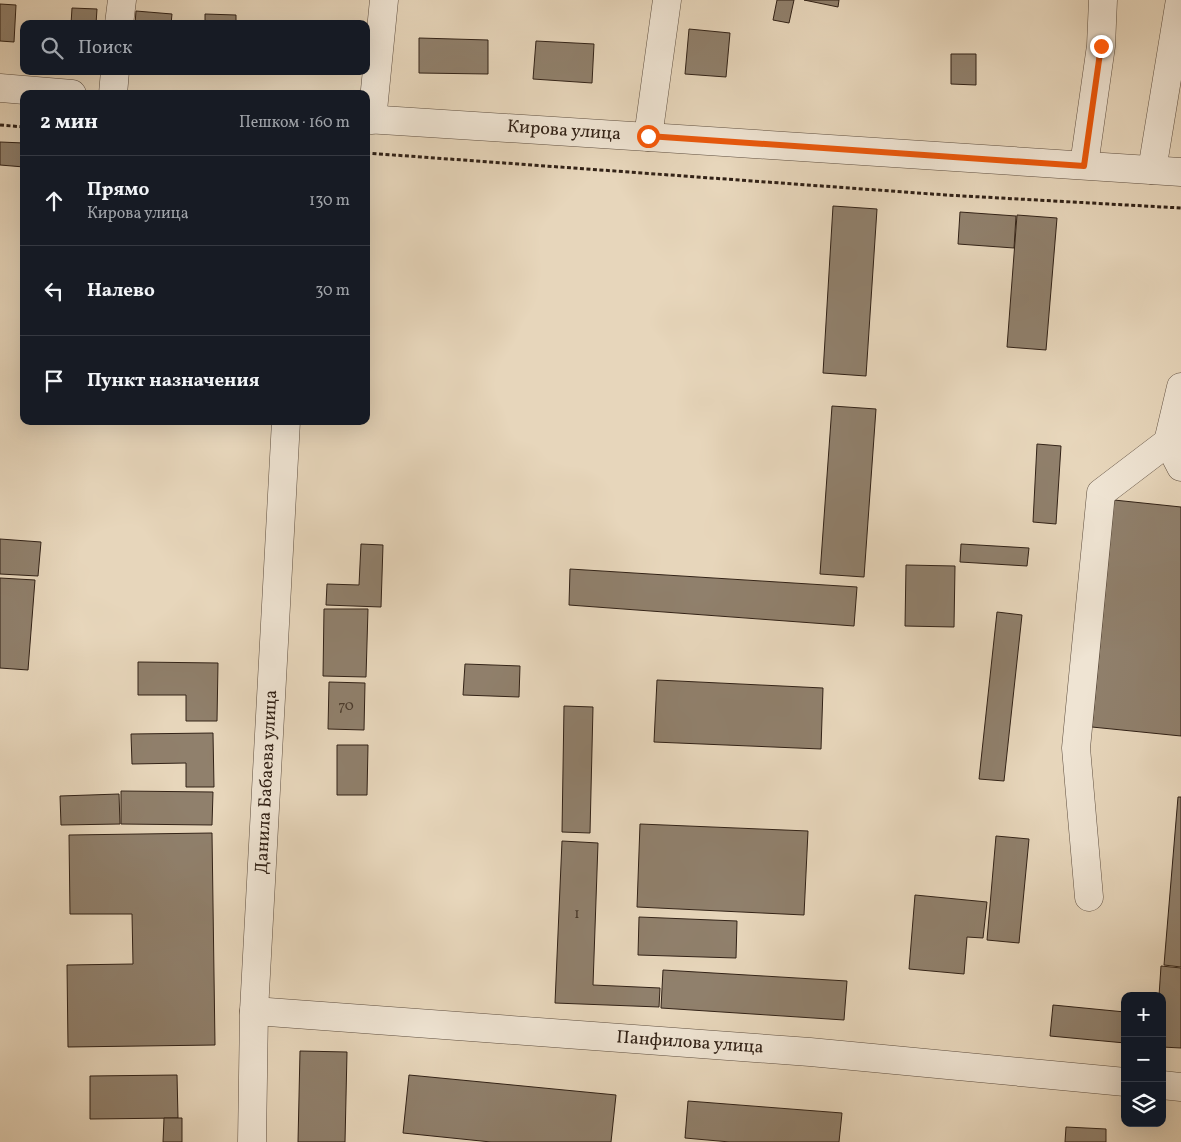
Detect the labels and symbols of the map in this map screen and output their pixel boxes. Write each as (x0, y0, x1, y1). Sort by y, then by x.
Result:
route end (1090, 35, 1113, 58)
street label: Кирова улица (506, 115, 622, 147)
route start (637, 125, 660, 148)
street label: Данила Бабаева улица (250, 689, 284, 875)
house number: 70 (338, 696, 354, 717)
house number: 1 (574, 904, 580, 925)
street label: Панфилова улица (616, 1025, 764, 1061)

